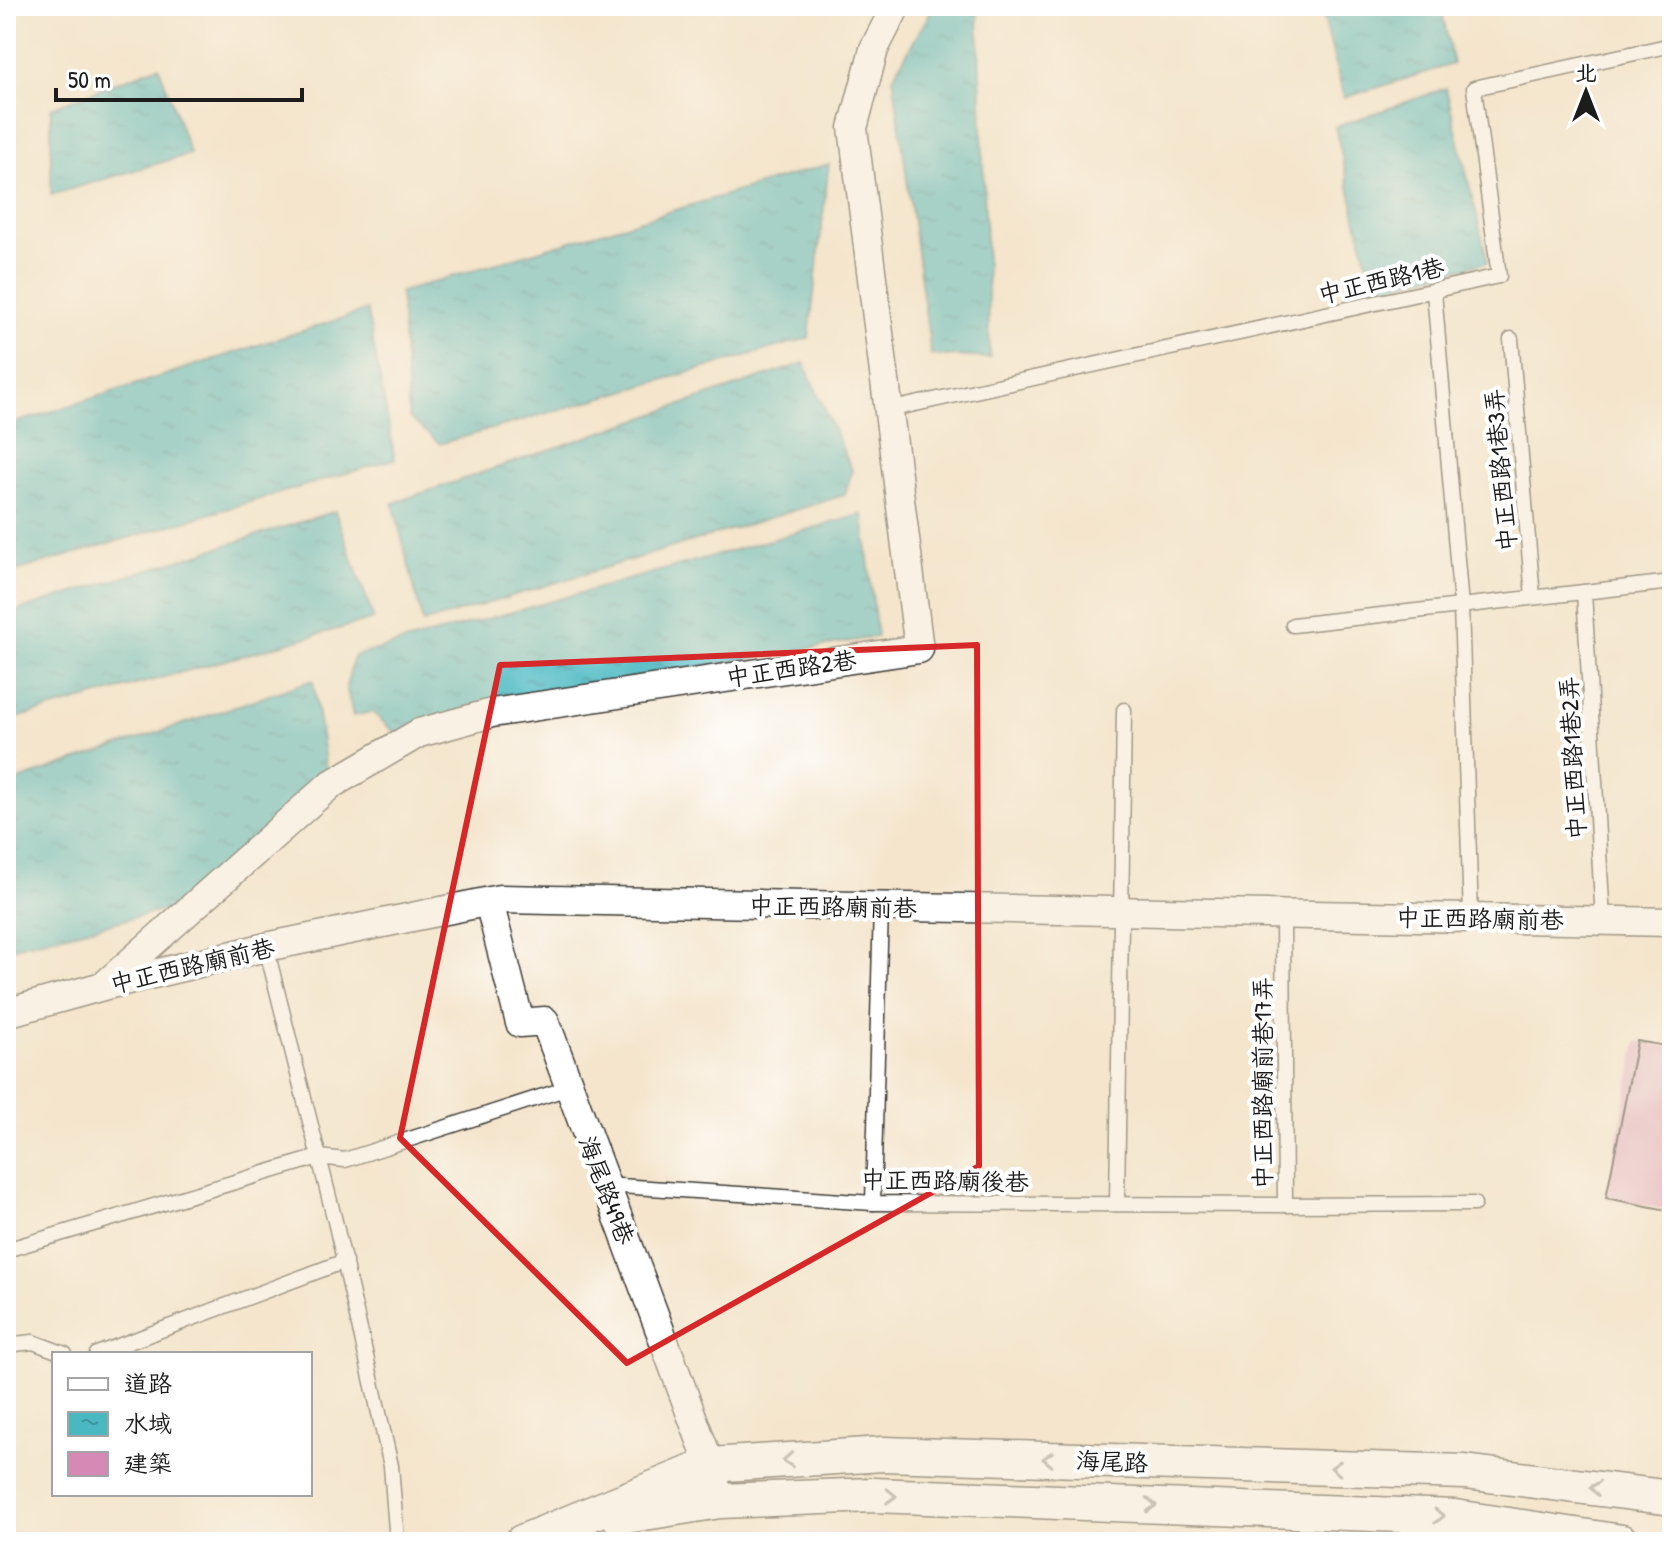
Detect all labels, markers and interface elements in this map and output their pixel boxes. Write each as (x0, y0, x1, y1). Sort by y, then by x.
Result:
scale bar (56, 52, 302, 102)
north arrow (1546, 52, 1626, 132)
text: 北 (1575, 57, 1597, 87)
text: 50 m (68, 63, 111, 95)
street label: 中正西路1巷 (1315, 250, 1447, 310)
street label: 中正西路1巷3弄 (1477, 387, 1523, 553)
street label: 中正西路2巷 (724, 643, 858, 693)
street label: 中正西路1巷2弄 (1552, 675, 1592, 841)
street label: 中正西路廟前巷 (749, 889, 917, 923)
street label: 中正西路廟前巷 (1396, 901, 1564, 935)
street label: 中正西路廟前巷 (107, 931, 277, 999)
street label: 中正西路廟前巷17弄 (1246, 977, 1278, 1189)
street label: 海尾路49巷 (572, 1131, 642, 1249)
street label: 中正西路廟後巷 (861, 1163, 1029, 1197)
legend (52, 1352, 312, 1496)
text: 道路 (124, 1367, 172, 1399)
text: 水域 (124, 1407, 172, 1439)
street label: 海尾路 (1075, 1444, 1149, 1478)
text: 建築 (124, 1447, 172, 1479)
one-way arrow (1041, 1450, 1054, 1468)
one-way arrow (781, 1451, 794, 1468)
one-way arrow (1329, 1460, 1342, 1477)
one-way arrow (1588, 1480, 1601, 1497)
one-way arrow (885, 1487, 898, 1504)
one-way arrow (1145, 1497, 1158, 1514)
one-way arrow (1433, 1507, 1446, 1524)

